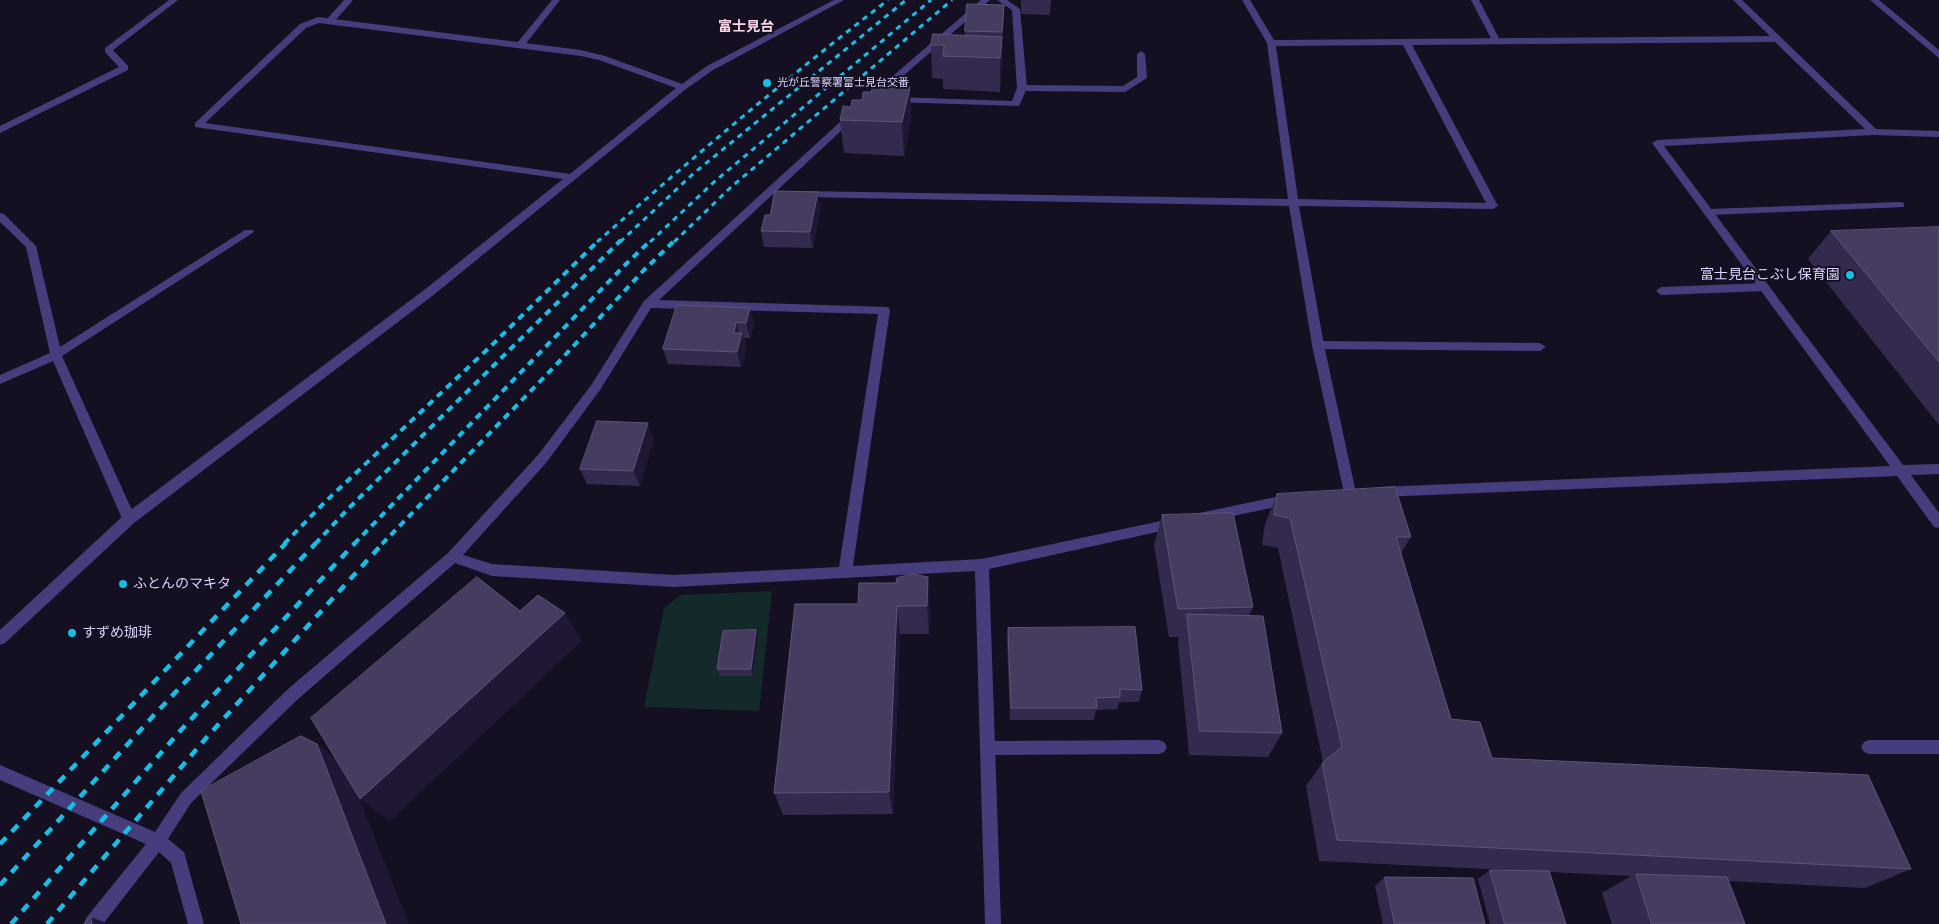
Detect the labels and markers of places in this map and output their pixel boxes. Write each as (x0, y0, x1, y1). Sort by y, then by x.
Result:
place label: 光が丘警察署富士見台交番 (777, 76, 909, 90)
marker: 光が丘警察署富士見台交番 (761, 77, 773, 89)
place label: 富士見台こぶし保育園 (1700, 267, 1840, 283)
marker: 富士見台こぶし保育園 (1844, 269, 1856, 281)
place label: ふとんのマキタ (133, 576, 231, 592)
marker: ふとんのマキタ (117, 578, 129, 590)
place label: すずめ珈琲 (82, 625, 152, 641)
marker: すずめ珈琲 (66, 627, 78, 639)

